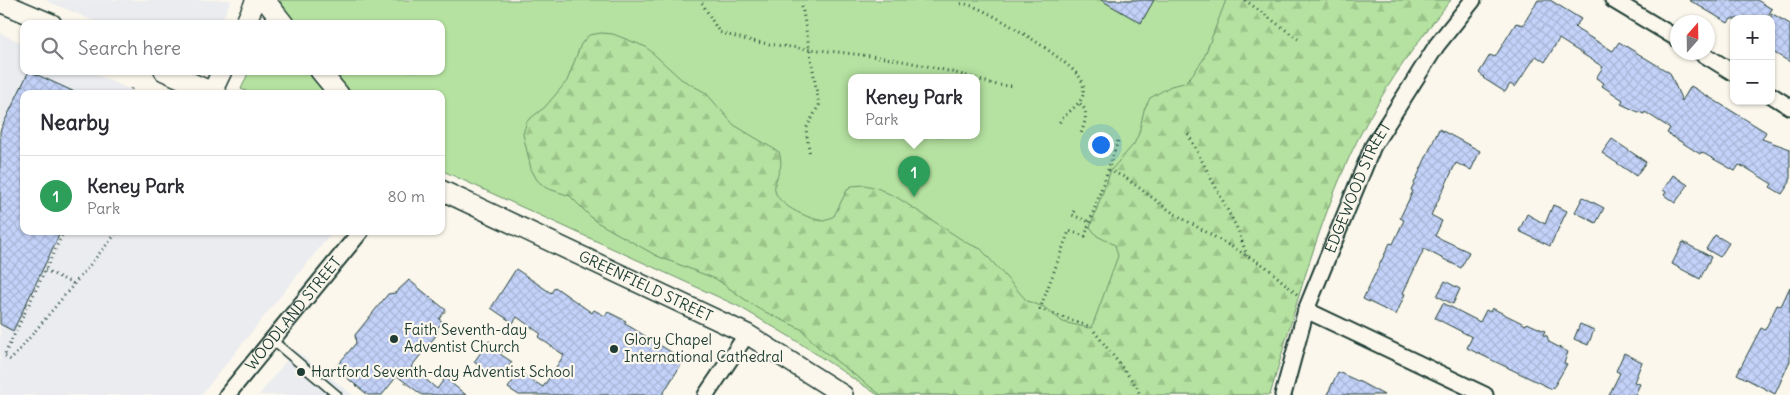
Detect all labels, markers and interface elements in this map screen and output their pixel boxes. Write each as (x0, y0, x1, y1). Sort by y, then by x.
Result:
north arrow (1670, 15, 1715, 60)
map controls (1730, 15, 1775, 105)
button: + (1730, 15, 1775, 60)
search box (20, 20, 445, 75)
icon: search (38, 34, 66, 62)
text: Search here (78, 36, 181, 60)
button: − (1730, 60, 1775, 105)
popup (848, 74, 980, 139)
text: Keney Park (865, 85, 963, 109)
text: Nearby (40, 109, 110, 136)
text: Park (865, 109, 898, 129)
street label: EDGEWOOD STREET (1320, 118, 1395, 256)
your location (1088, 132, 1114, 158)
pin: 1 (898, 156, 930, 197)
text: Keney Park (87, 174, 184, 198)
text: 1 (53, 186, 59, 206)
text: 80 m (387, 186, 425, 206)
text: Park (87, 198, 120, 218)
street label: GREENFIELD STREET (576, 246, 716, 325)
street label: WOODLAND STREET (241, 253, 345, 374)
place label: Faith Seventh-day Adventist Church (404, 320, 527, 356)
place label: Glory Chapel International Cathedral (624, 330, 783, 366)
marker: Faith Seventh-day Adventist Church (388, 333, 400, 345)
marker: Glory Chapel International Cathedral (608, 343, 620, 355)
place label: Hartford Seventh-day Adventist School (311, 362, 574, 381)
marker: Hartford Seventh-day Adventist School (295, 366, 307, 378)

